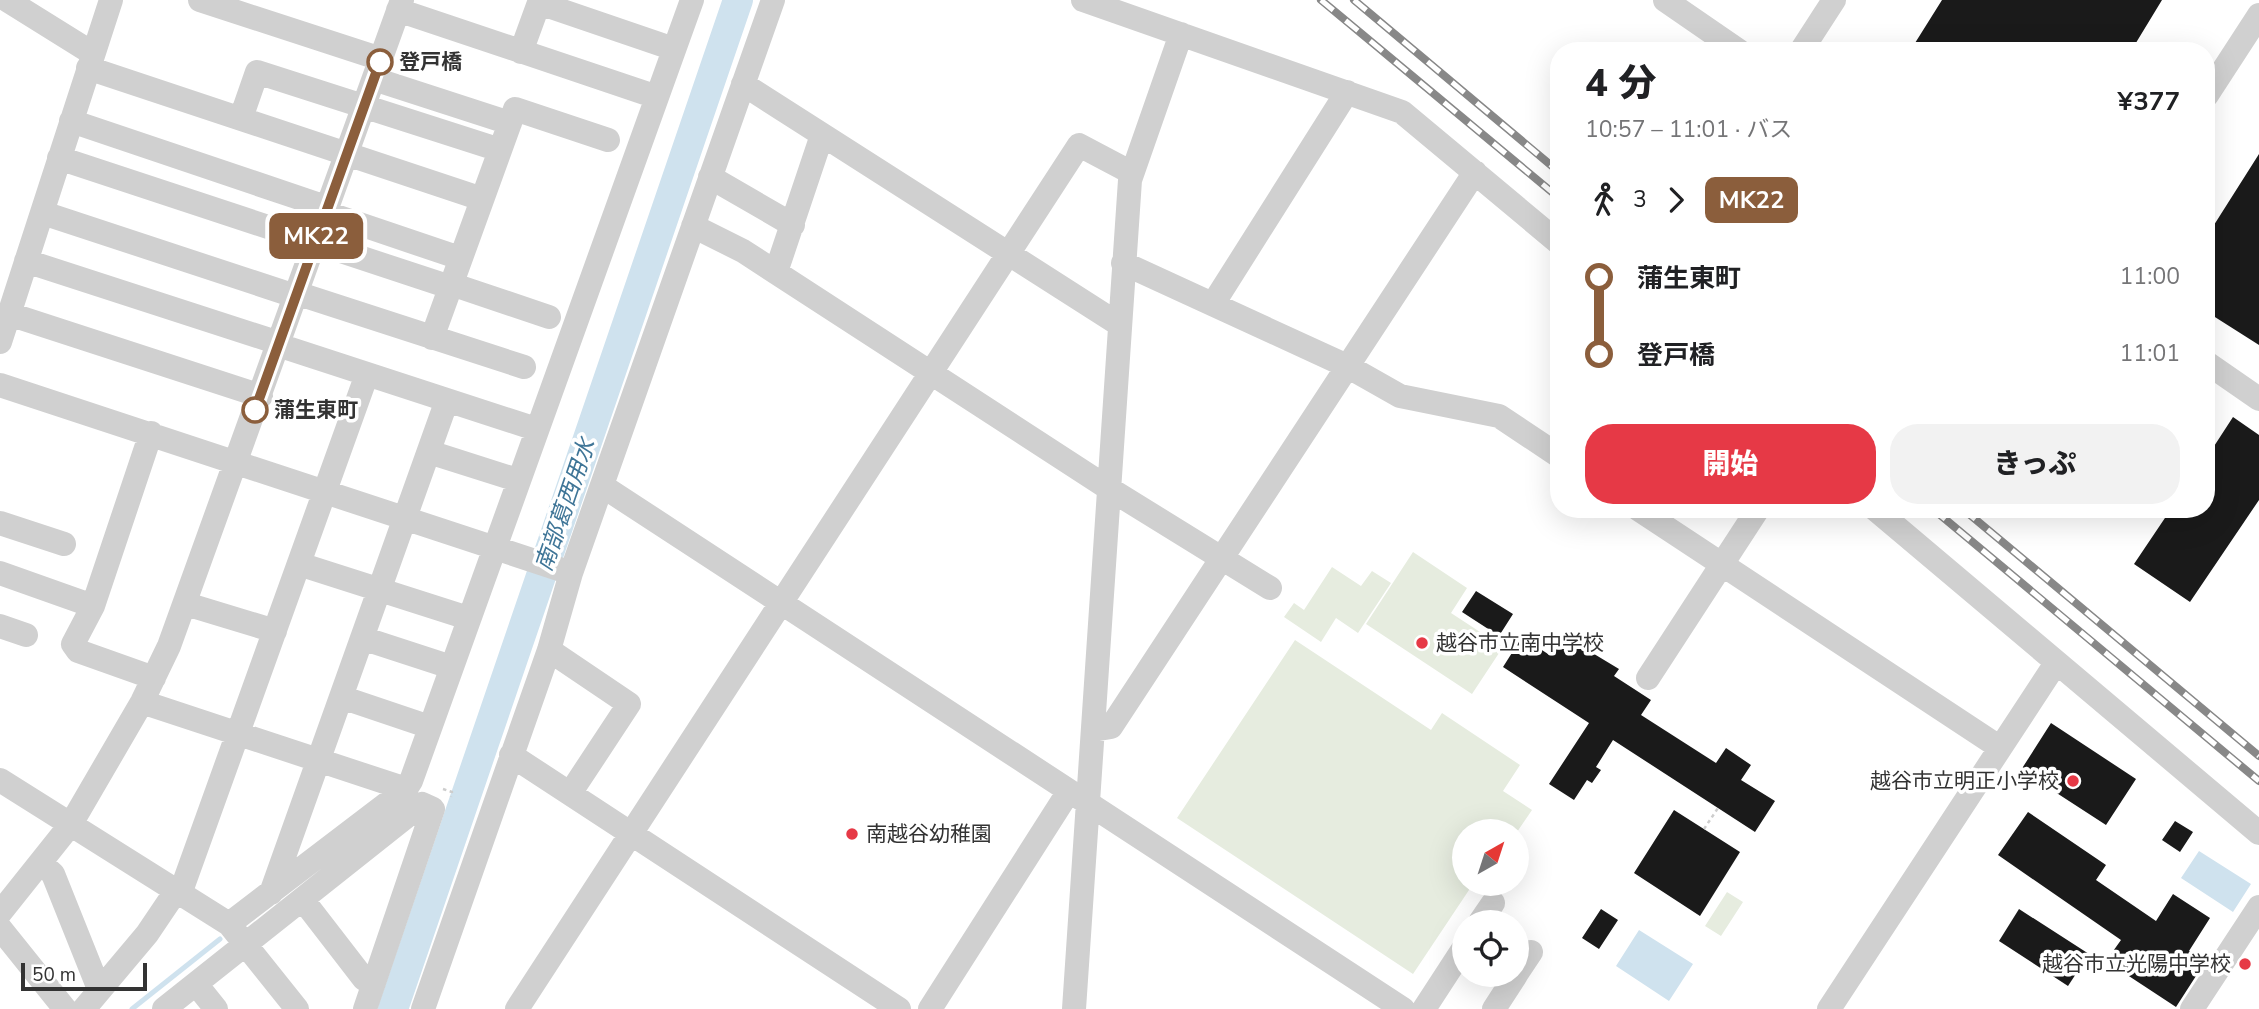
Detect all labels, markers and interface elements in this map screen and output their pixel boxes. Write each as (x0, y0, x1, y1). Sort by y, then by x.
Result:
place label: 登戸橋 (399, 48, 462, 76)
marker: 登戸橋 (367, 49, 393, 75)
text: 4 分 (1585, 58, 1656, 109)
text: ¥377 (2118, 84, 2180, 119)
text: 10:57 – 11:01 · バス (1585, 114, 1792, 145)
icon: walk (1585, 181, 1623, 219)
icon: forward (1657, 181, 1695, 219)
text: 3 (1633, 184, 1647, 215)
text: MK22 (1719, 184, 1784, 216)
line badge: MK22 (267, 213, 365, 259)
text: MK22 (283, 220, 349, 252)
text: 蒲生東町 (1637, 261, 1741, 296)
text: 11:00 (2120, 261, 2180, 292)
text: 登戸橋 (1637, 338, 1715, 373)
text: 11:01 (2120, 338, 2180, 369)
place label: 蒲生東町 (274, 396, 358, 424)
marker: 蒲生東町 (242, 397, 268, 423)
button: 開始 (1585, 424, 1876, 504)
button: きっぷ (1890, 424, 2180, 504)
water label: 南部葛西用水 (528, 432, 604, 575)
place label: 越谷市立南中学校 (1436, 629, 1604, 657)
marker: 越谷市立南中学校 (1414, 635, 1430, 651)
place label: 越谷市立明正小学校 (1870, 767, 2059, 795)
marker: 越谷市立明正小学校 (2065, 773, 2081, 789)
north arrow (1452, 819, 1530, 896)
map controls (1452, 819, 1529, 987)
place label: 南越谷幼稚園 (866, 820, 992, 848)
marker: 南越谷幼稚園 (844, 826, 860, 842)
button: locate (1452, 910, 1529, 987)
place label: 越谷市立光陽中学校 (2042, 950, 2231, 978)
marker: 越谷市立光陽中学校 (2237, 956, 2253, 972)
scale bar (21, 960, 147, 992)
text: 50 m (32, 962, 76, 988)

